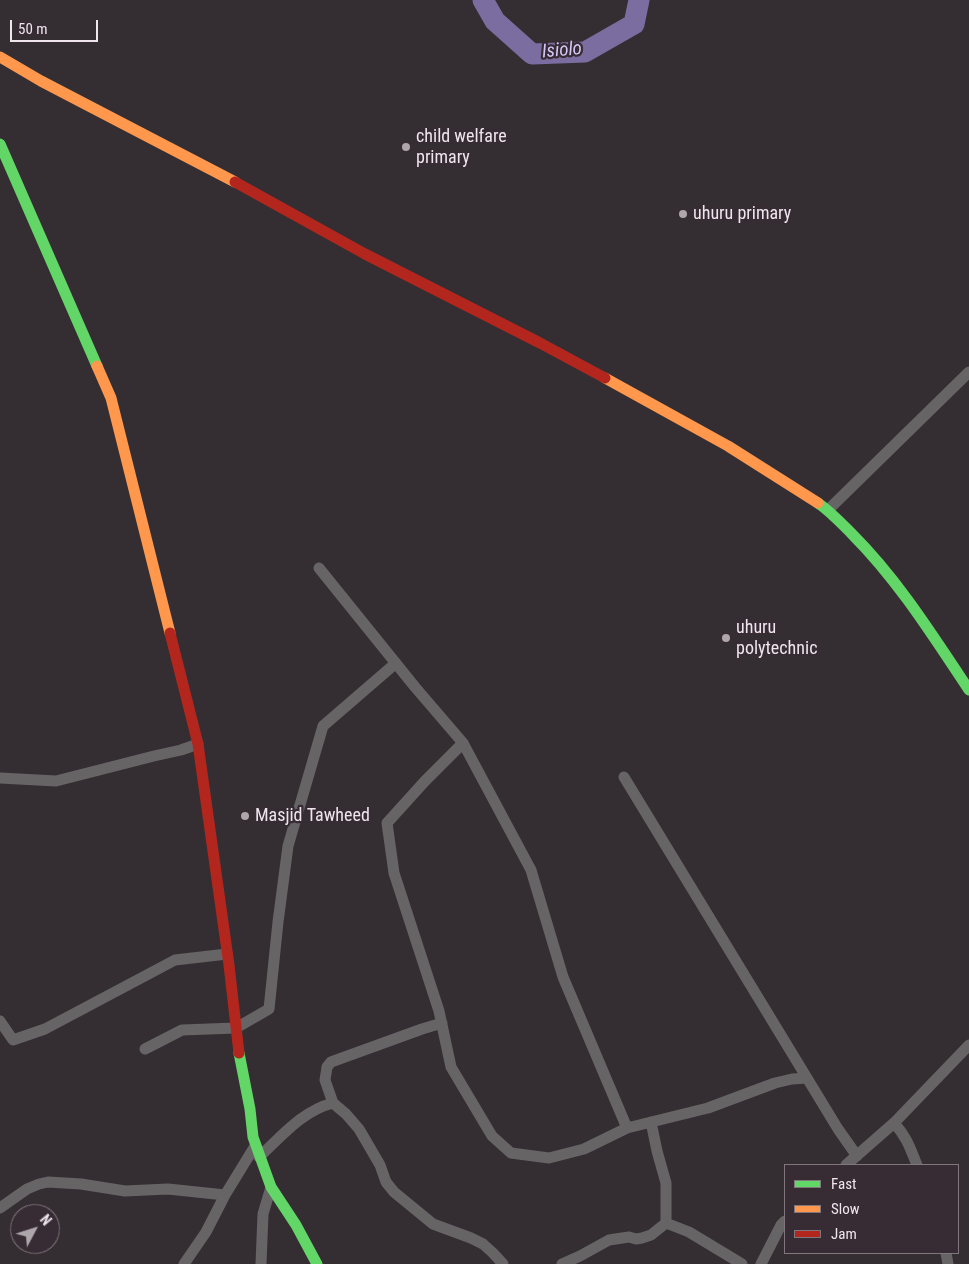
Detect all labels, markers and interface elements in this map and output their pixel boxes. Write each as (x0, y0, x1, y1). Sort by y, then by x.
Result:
scale bar (12, 10, 100, 42)
text: 50 m (18, 20, 48, 38)
water label: Isiolo (541, 38, 583, 64)
place label: child welfare primary (416, 126, 507, 168)
marker: child welfare primary (400, 141, 412, 153)
place label: uhuru primary (693, 203, 791, 225)
marker: uhuru primary (677, 208, 689, 220)
place label: uhuru polytechnic (736, 617, 817, 660)
marker: uhuru polytechnic (720, 632, 732, 644)
place label: Masjid Tawheed (255, 805, 370, 827)
marker: Masjid Tawheed (239, 810, 251, 822)
legend (784, 1164, 959, 1254)
text: Fast (831, 1175, 856, 1193)
text: Slow (831, 1200, 860, 1218)
north arrow (10, 1204, 60, 1254)
text: N (37, 1212, 55, 1228)
text: Jam (831, 1225, 857, 1243)

